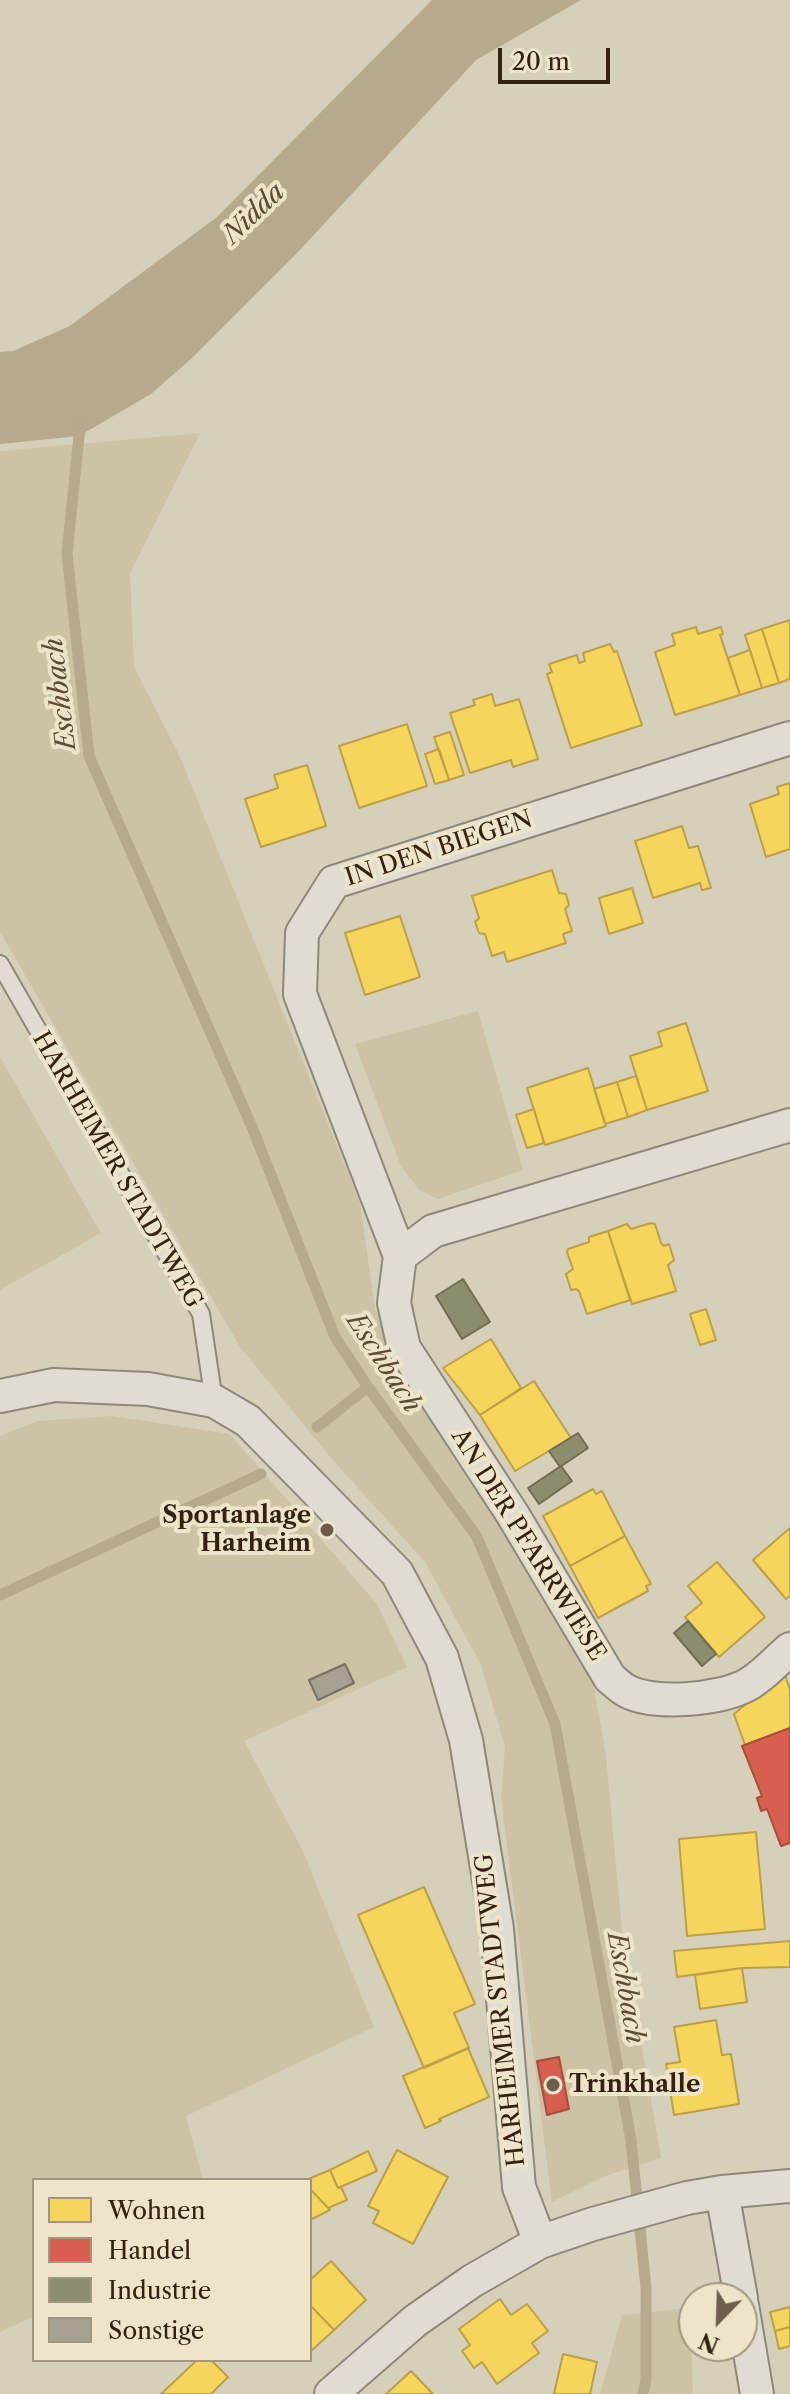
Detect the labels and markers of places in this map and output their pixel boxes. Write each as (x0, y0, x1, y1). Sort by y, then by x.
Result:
place label: Sportanlage Harheim (162, 1502, 311, 1558)
marker: Sportanlage Harheim (318, 1521, 336, 1539)
place label: Trinkhalle (569, 2071, 700, 2099)
marker: Trinkhalle (544, 2076, 562, 2094)

